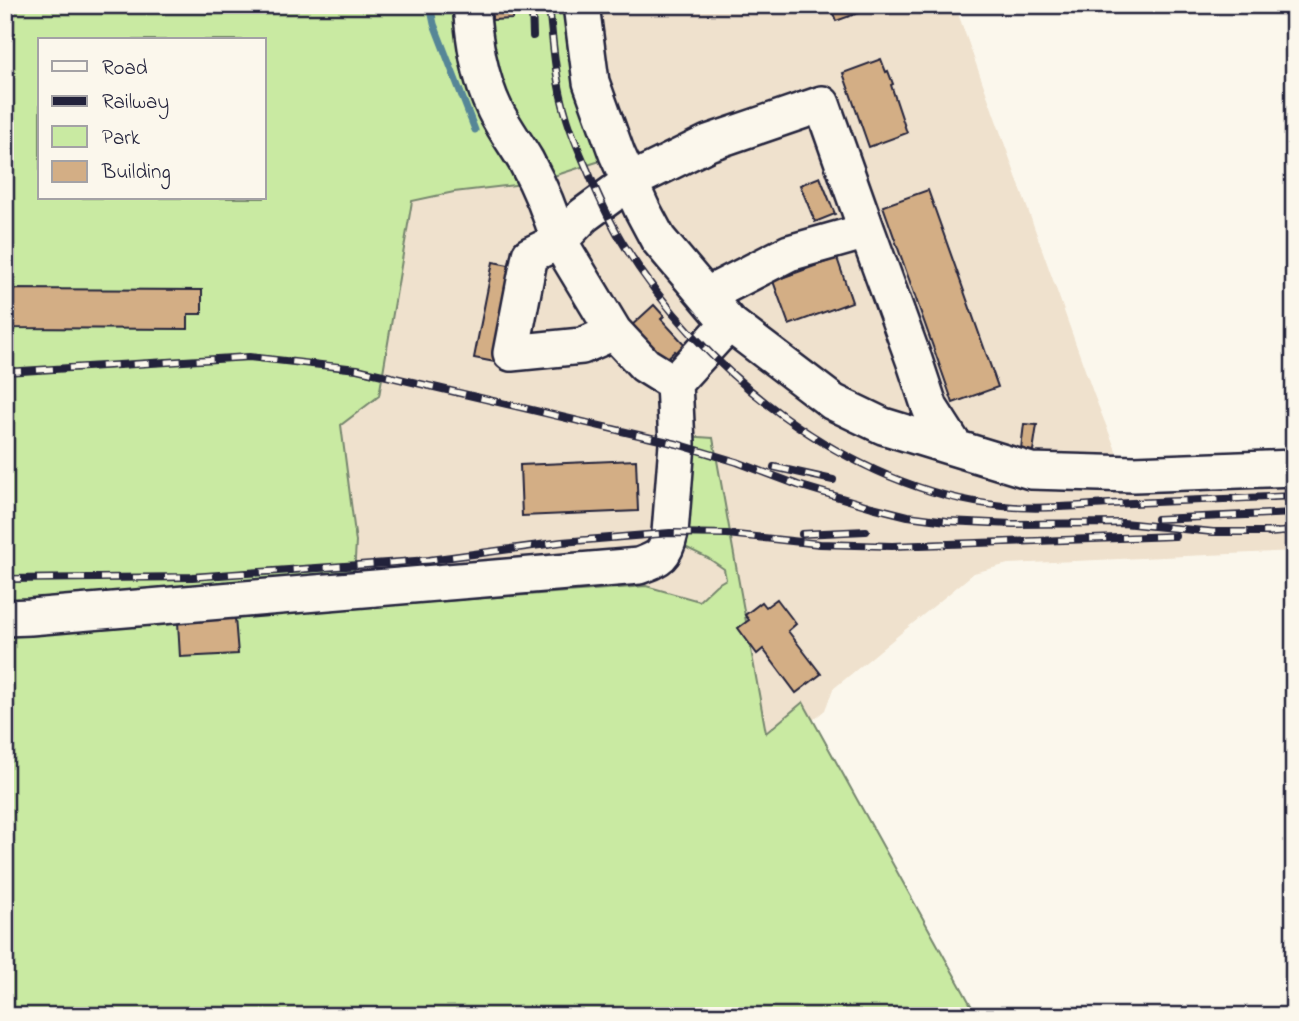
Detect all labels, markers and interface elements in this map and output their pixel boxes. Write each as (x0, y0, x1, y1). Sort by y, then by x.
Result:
legend (38, 38, 266, 200)
text: Road (102, 54, 148, 84)
text: Railway (102, 88, 169, 120)
text: Park (102, 124, 141, 154)
text: Building (101, 158, 171, 190)

